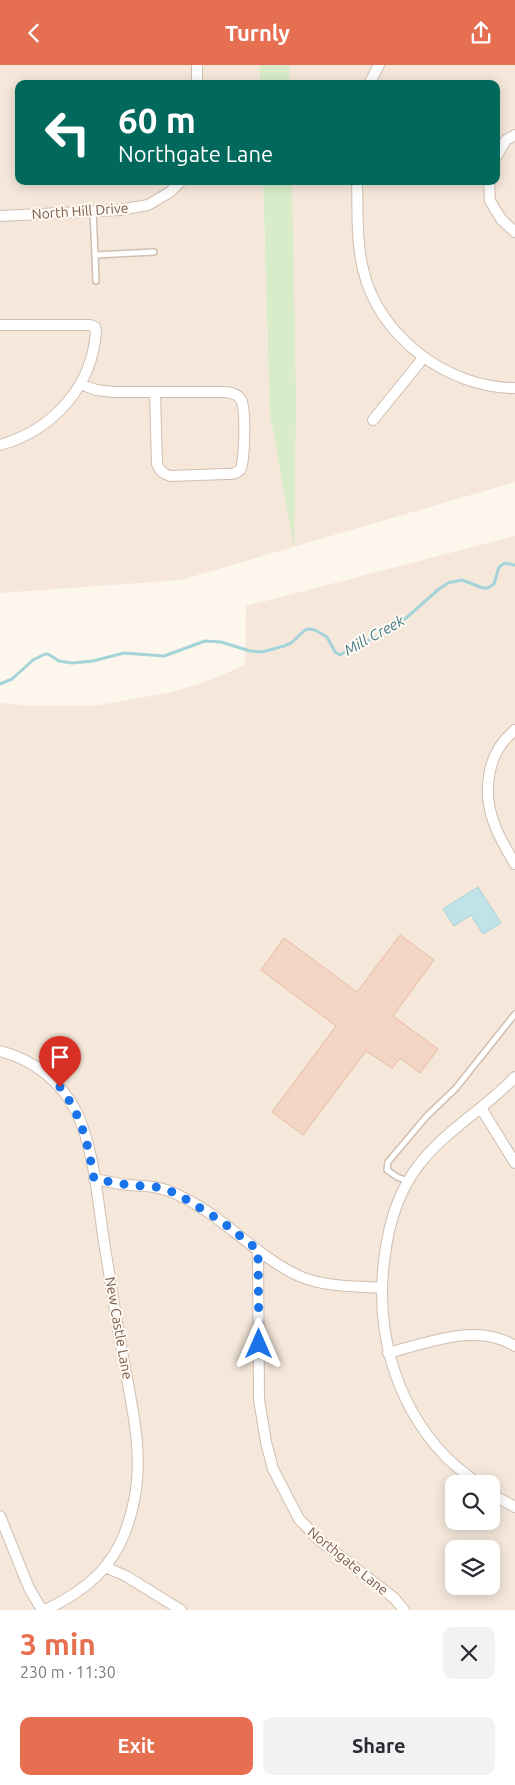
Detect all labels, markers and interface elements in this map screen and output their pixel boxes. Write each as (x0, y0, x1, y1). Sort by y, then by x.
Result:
icon: back (20, 19, 48, 47)
icon: share (467, 19, 495, 47)
text: Turnly (225, 20, 290, 45)
icon: left (35, 100, 100, 165)
text: 60 m (118, 100, 196, 140)
text: Northgate Lane (118, 141, 273, 166)
street label: North Hill Drive (31, 200, 129, 222)
water label: Mill Creek (341, 611, 407, 659)
pin (39, 1036, 81, 1087)
icon: arrive (46, 1043, 74, 1071)
street label: New Castle Lane (102, 1275, 136, 1381)
position arrow (232, 1317, 284, 1369)
map controls (445, 1475, 500, 1595)
button: search (445, 1475, 500, 1530)
street label: Northgate Lane (305, 1524, 391, 1598)
button: layers (445, 1540, 500, 1595)
text: 3 min (20, 1627, 96, 1661)
button: close (443, 1627, 495, 1679)
text: 230 m · 11:30 (20, 1663, 116, 1681)
button: Exit (20, 1717, 253, 1775)
button: Share (263, 1717, 495, 1775)

